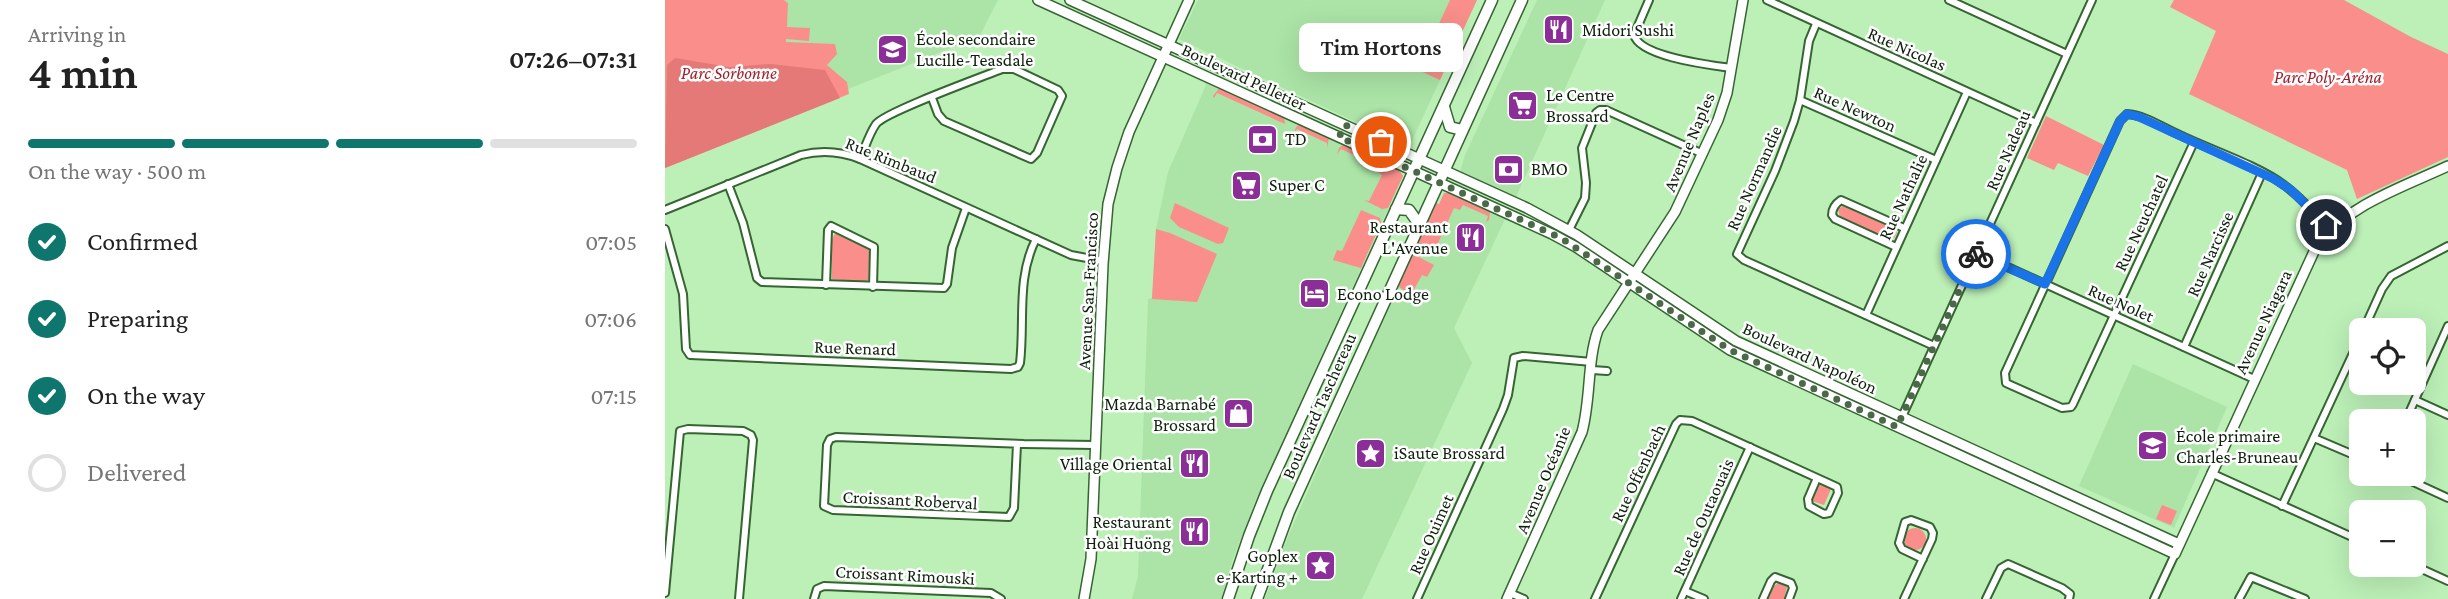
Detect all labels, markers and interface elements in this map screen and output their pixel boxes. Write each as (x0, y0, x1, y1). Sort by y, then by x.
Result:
restaurant icon: Midori Sushi (1542, 13, 1576, 47)
place label: Midori Sushi (1582, 20, 1674, 40)
text: Arriving in (28, 21, 126, 47)
callout: Tim Hortons (1299, 23, 1463, 72)
street label: Rue Nicolas (1865, 23, 1949, 75)
place label: École secondaire Lucille-Teasdale (916, 29, 1036, 70)
school or university icon: École secondaire Lucille-Teasdale (876, 32, 910, 66)
text: Tim Hortons (1321, 34, 1441, 60)
street label: Boulevard Pelletier (1178, 39, 1310, 115)
text: 07:26–07:31 (509, 45, 637, 74)
text: 4 min (28, 47, 138, 98)
park label: Parc Sorbonne (681, 63, 777, 83)
park label: Parc Poly-Aréna (2274, 67, 2382, 87)
street label: Rue Newton (1811, 82, 1900, 136)
place label: Le Centre Brossard (1546, 85, 1614, 126)
supermarket icon: Le Centre Brossard (1506, 88, 1540, 122)
street label: Avenue Naples (1659, 89, 1719, 195)
street label: Rue Nadeau (1981, 106, 2035, 193)
pin (1351, 112, 1411, 172)
bank icon: TD (1245, 122, 1279, 156)
icon: bag (1362, 123, 1400, 161)
street label: Rue Normandie (1722, 123, 1786, 233)
place label: TD (1285, 129, 1307, 149)
street label: Rue Rimbaud (843, 133, 940, 188)
street label: Rue Nathalie (1875, 151, 1932, 243)
bank icon: BMO (1491, 152, 1525, 186)
text: On the way · 500 m (28, 158, 206, 184)
place label: BMO (1531, 159, 1568, 179)
supermarket icon: Super C (1229, 168, 1263, 202)
street label: Rue Neuchatel (2110, 172, 2172, 274)
place label: Super C (1269, 175, 1325, 195)
pin (2296, 195, 2356, 255)
icon: home (2307, 206, 2345, 244)
street label: Rue Narcisse (2182, 208, 2238, 300)
street label: Avenue San-Francisco (1074, 212, 1102, 370)
place label: Restaurant L'Avenue (1370, 217, 1449, 258)
courier (1941, 219, 2011, 289)
restaurant icon: Restaurant L'Avenue (1454, 220, 1488, 254)
icon: check (28, 223, 66, 261)
text: Confirmed (87, 227, 198, 256)
text: 07:05 (585, 229, 637, 255)
icon: bike (1957, 235, 1995, 273)
street label: Avenue Niagara (2230, 267, 2296, 377)
hotel icon: Econo Lodge (1297, 277, 1331, 311)
street label: Rue Nolet (2085, 280, 2158, 327)
place label: Econo Lodge (1337, 284, 1429, 304)
icon: check (28, 300, 66, 338)
text: Preparing (87, 304, 188, 333)
text: 07:06 (584, 306, 637, 332)
street label: Boulevard Napoléon (1740, 318, 1881, 398)
map controls (2349, 318, 2426, 577)
button: locate (2349, 318, 2426, 395)
street label: Boulevard Taschereau (1278, 330, 1360, 482)
street label: Rue Renard (814, 337, 897, 359)
icon: check (28, 377, 66, 415)
text: On the way (87, 381, 205, 410)
text: 07:15 (591, 383, 637, 409)
place label: Mazda Barnabé Brossard (1104, 394, 1217, 435)
shop icon: Mazda Barnabé Brossard (1222, 397, 1256, 431)
button: + (2349, 409, 2426, 486)
street label: Rue Offenbach (1607, 421, 1669, 525)
street label: Avenue Océanie (1511, 423, 1575, 537)
place label: École primaire Charles-Bruneau (2176, 426, 2299, 467)
school or university icon: École primaire Charles-Bruneau (2136, 429, 2170, 463)
place icon: iSaute Brossard (1354, 436, 1388, 470)
place label: iSaute Brossard (1394, 443, 1505, 463)
restaurant icon: Village Oriental (1178, 447, 1212, 481)
place label: Village Oriental (1060, 454, 1172, 474)
street label: Rue de Outaouais (1668, 455, 1738, 579)
text: Delivered (87, 458, 186, 487)
street label: Croissant Roberval (842, 486, 978, 514)
street label: Rue Ouimet (1405, 490, 1458, 577)
button: − (2349, 500, 2426, 577)
place label: Restaurant Hoài Huöng (1085, 512, 1172, 553)
restaurant icon: Restaurant Hoài Huöng (1177, 515, 1211, 549)
place label: Goplex e-Karting + (1217, 546, 1299, 587)
place icon: Goplex e-Karting + (1304, 549, 1338, 583)
street label: Croissant Rimouski (835, 561, 976, 589)

